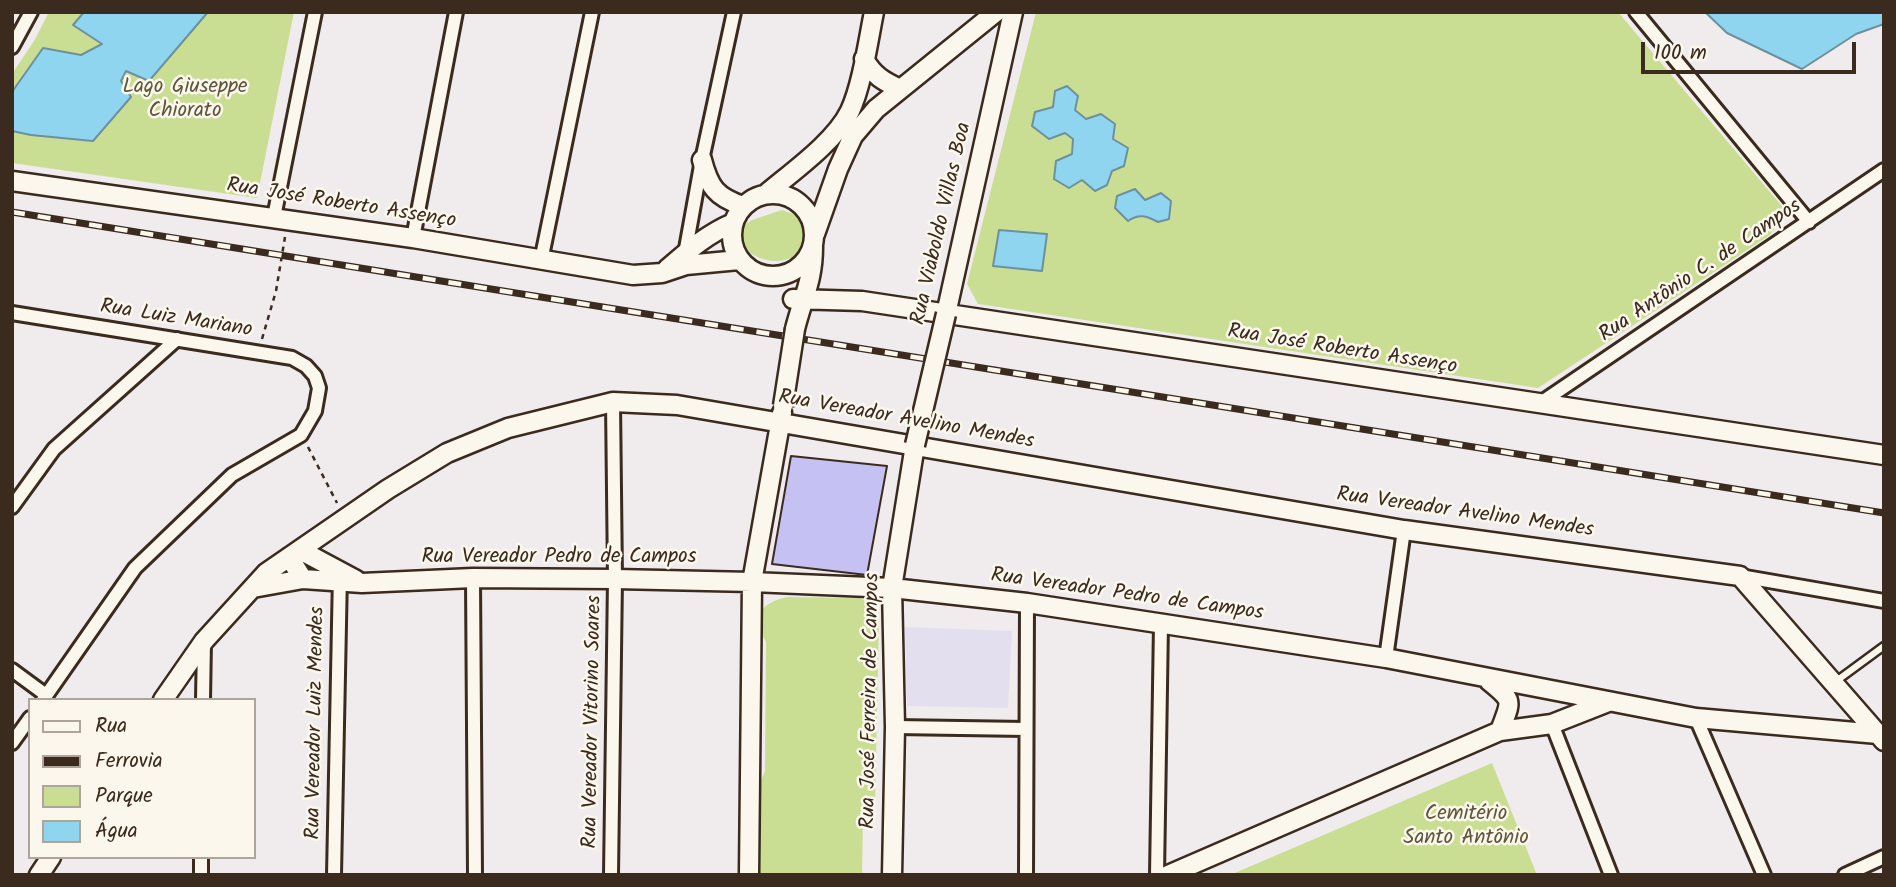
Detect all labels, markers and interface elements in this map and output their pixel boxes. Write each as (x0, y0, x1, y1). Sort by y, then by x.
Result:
scale bar (1644, 28, 1859, 72)
text: 100 m (1654, 37, 1707, 70)
park label: Lago Giuseppe Chiorato (122, 75, 248, 125)
street label: Rua Viaboldo Villas Boa (907, 120, 979, 328)
street label: Rua José Roberto Assenço (224, 174, 458, 236)
street label: Rua Antônio C. de Campos (1595, 195, 1807, 349)
street label: Rua Luiz Mariano (98, 296, 254, 344)
street label: Rua José Roberto Assenço (1225, 320, 1459, 382)
street label: Rua Vereador Avelino Mendes (776, 386, 1036, 456)
street label: Rua Vereador Avelino Mendes (1335, 483, 1595, 545)
street label: Rua Vereador Pedro de Campos (421, 545, 697, 571)
street label: Rua Vereador Pedro de Campos (989, 564, 1265, 628)
street label: Rua José Ferreira de Campos (857, 573, 887, 829)
street label: Rua Vereador Vitorino Soares (579, 595, 609, 849)
street label: Rua Vereador Luiz Mendes (302, 606, 332, 840)
legend (28, 698, 256, 859)
text: Rua (95, 710, 127, 743)
text: Ferrovia (95, 745, 163, 778)
text: Parque (95, 780, 153, 813)
park label: Cemitério Santo Antônio (1403, 802, 1529, 852)
text: Água (95, 815, 138, 848)

